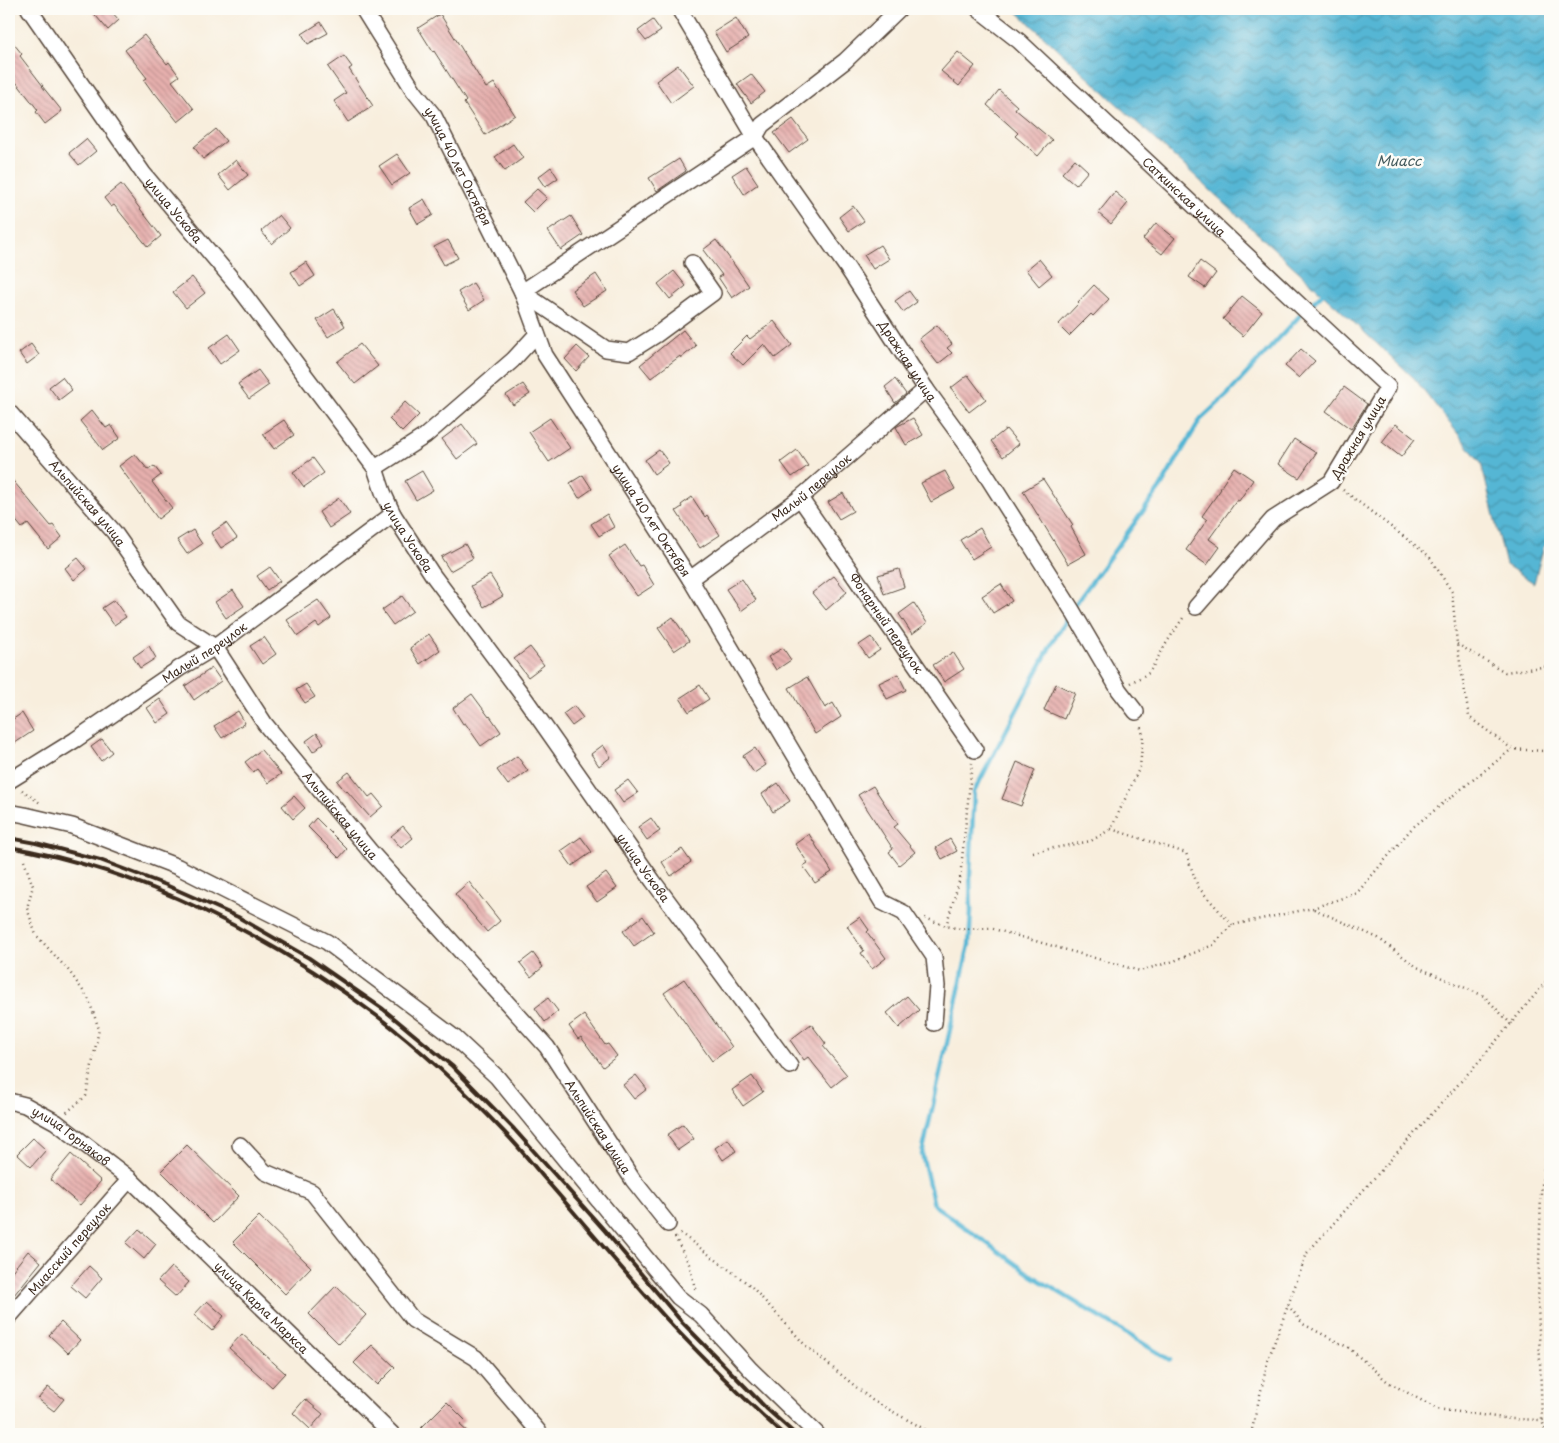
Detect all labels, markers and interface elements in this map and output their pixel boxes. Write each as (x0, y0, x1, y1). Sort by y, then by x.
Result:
street label: улица 40 лет Октября (420, 102, 496, 229)
water label: Миасс (1377, 150, 1423, 171)
street label: Саткинская улица (1139, 153, 1230, 241)
street label: улица Ускова (141, 173, 207, 247)
street label: Дражная улица (874, 316, 942, 406)
street label: Дражная улица (1326, 392, 1390, 483)
street label: Малый переулок (767, 448, 855, 525)
street label: Альпийская улица (45, 455, 130, 550)
street label: улица 40 лет Октября (608, 460, 695, 580)
street label: улица Ускова (379, 498, 438, 576)
street label: Фонарный переулок (845, 569, 928, 678)
street label: Малый переулок (158, 617, 251, 687)
street label: Альпийская улица (299, 767, 383, 864)
street label: улица Ускова (613, 829, 675, 906)
street label: Альпийская улица (561, 1076, 636, 1178)
street label: улица Горняков (29, 1102, 114, 1170)
street label: Миасский переулок (23, 1198, 115, 1299)
street label: улица Карла Маркса (211, 1257, 313, 1358)

